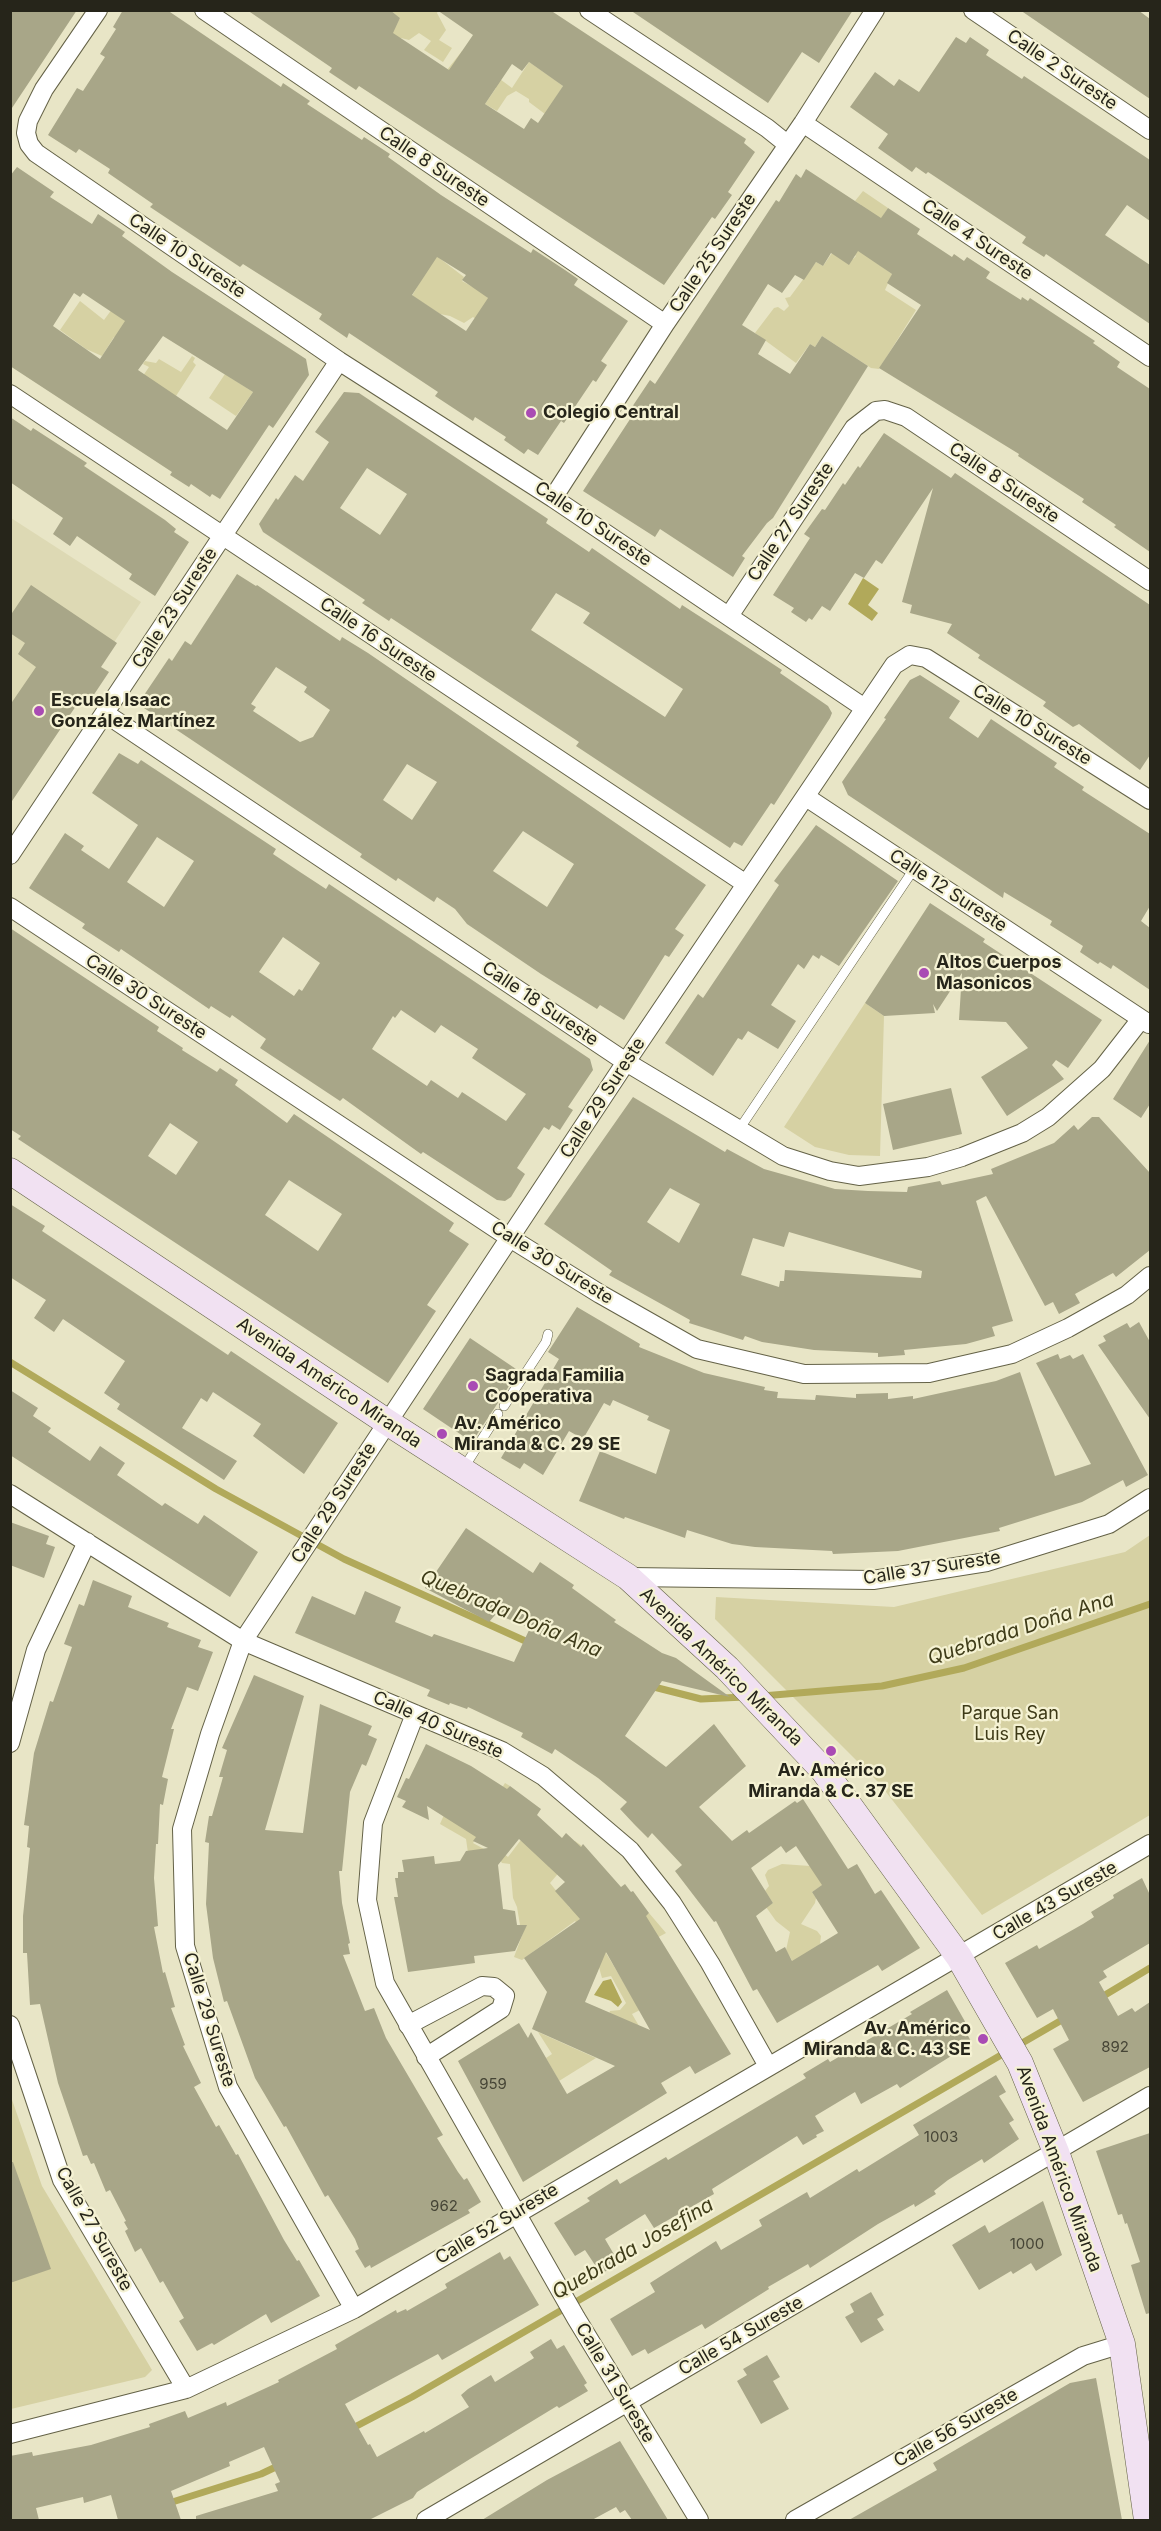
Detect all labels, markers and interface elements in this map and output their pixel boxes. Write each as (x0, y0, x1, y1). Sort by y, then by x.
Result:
street label: Calle 2 Sureste (1003, 25, 1121, 115)
street label: Calle 8 Sureste (375, 122, 493, 212)
street label: Calle 25 Sureste (665, 189, 761, 317)
street label: Calle 4 Sureste (917, 195, 1037, 285)
street label: Calle 10 Sureste (125, 209, 249, 303)
place label: Colegio Central (543, 402, 679, 424)
marker: Colegio Central (524, 406, 538, 420)
street label: Calle 8 Sureste (945, 438, 1063, 528)
street label: Calle 27 Sureste (743, 458, 839, 586)
street label: Calle 10 Sureste (531, 477, 655, 571)
street label: Calle 23 Sureste (128, 544, 222, 672)
street label: Calle 16 Sureste (316, 593, 440, 687)
street label: Calle 10 Sureste (969, 680, 1095, 770)
place label: Escuela Isaac González Martínez (51, 690, 216, 732)
marker: Escuela Isaac González Martínez (32, 704, 46, 718)
street label: Calle 12 Sureste (885, 845, 1011, 937)
street label: Calle 30 Sureste (81, 950, 211, 1044)
place label: Altos Cuerpos Masonicos (936, 952, 1062, 994)
street label: Calle 18 Sureste (478, 957, 602, 1051)
marker: Altos Cuerpos Masonicos (917, 966, 931, 980)
street label: Calle 29 Sureste (556, 1034, 650, 1162)
street label: Calle 30 Sureste (487, 1217, 617, 1309)
street label: Avenida Américo Miranda (233, 1313, 425, 1453)
place label: Sagrada Familia Cooperativa (485, 1365, 624, 1408)
marker: Sagrada Familia Cooperativa (466, 1379, 480, 1393)
place label: Av. Américo Miranda & C. 29 SE (454, 1413, 620, 1456)
marker: Av. Américo Miranda & C. 29 SE (435, 1427, 449, 1441)
street label: Calle 29 Sureste (287, 1439, 381, 1567)
street label: Calle 37 Sureste (862, 1546, 1002, 1590)
water label: Quebrada Doña Ana (417, 1565, 605, 1663)
street label: Avenida Américo Miranda (635, 1583, 807, 1751)
water label: Quebrada Doña Ana (925, 1588, 1117, 1670)
street label: Calle 40 Sureste (369, 1687, 507, 1763)
park label: Parque San Luis Rey (961, 1703, 1059, 1746)
marker: Av. Américo Miranda & C. 37 SE (824, 1744, 838, 1758)
place label: Av. Américo Miranda & C. 37 SE (748, 1760, 914, 1802)
street label: Calle 43 Sureste (989, 1857, 1121, 1945)
street label: Calle 29 Sureste (178, 1950, 240, 2090)
place label: Av. Américo Miranda & C. 43 SE (804, 2018, 971, 2060)
marker: Av. Américo Miranda & C. 43 SE (976, 2032, 990, 2046)
house number: 892 (1101, 2038, 1129, 2056)
street label: Avenida Américo Miranda (1012, 2063, 1106, 2275)
house number: 959 (479, 2075, 507, 2093)
house number: 1003 (924, 2128, 958, 2146)
street label: Calle 27 Sureste (51, 2163, 137, 2295)
street label: Calle 52 Sureste (432, 2179, 562, 2269)
water label: Quebrada Josefina (548, 2193, 718, 2305)
house number: 962 (430, 2197, 458, 2215)
house number: 1000 (1010, 2235, 1044, 2253)
street label: Calle 54 Sureste (675, 2292, 807, 2380)
street label: Calle 31 Sureste (571, 2319, 659, 2447)
street label: Calle 56 Sureste (890, 2384, 1022, 2472)

